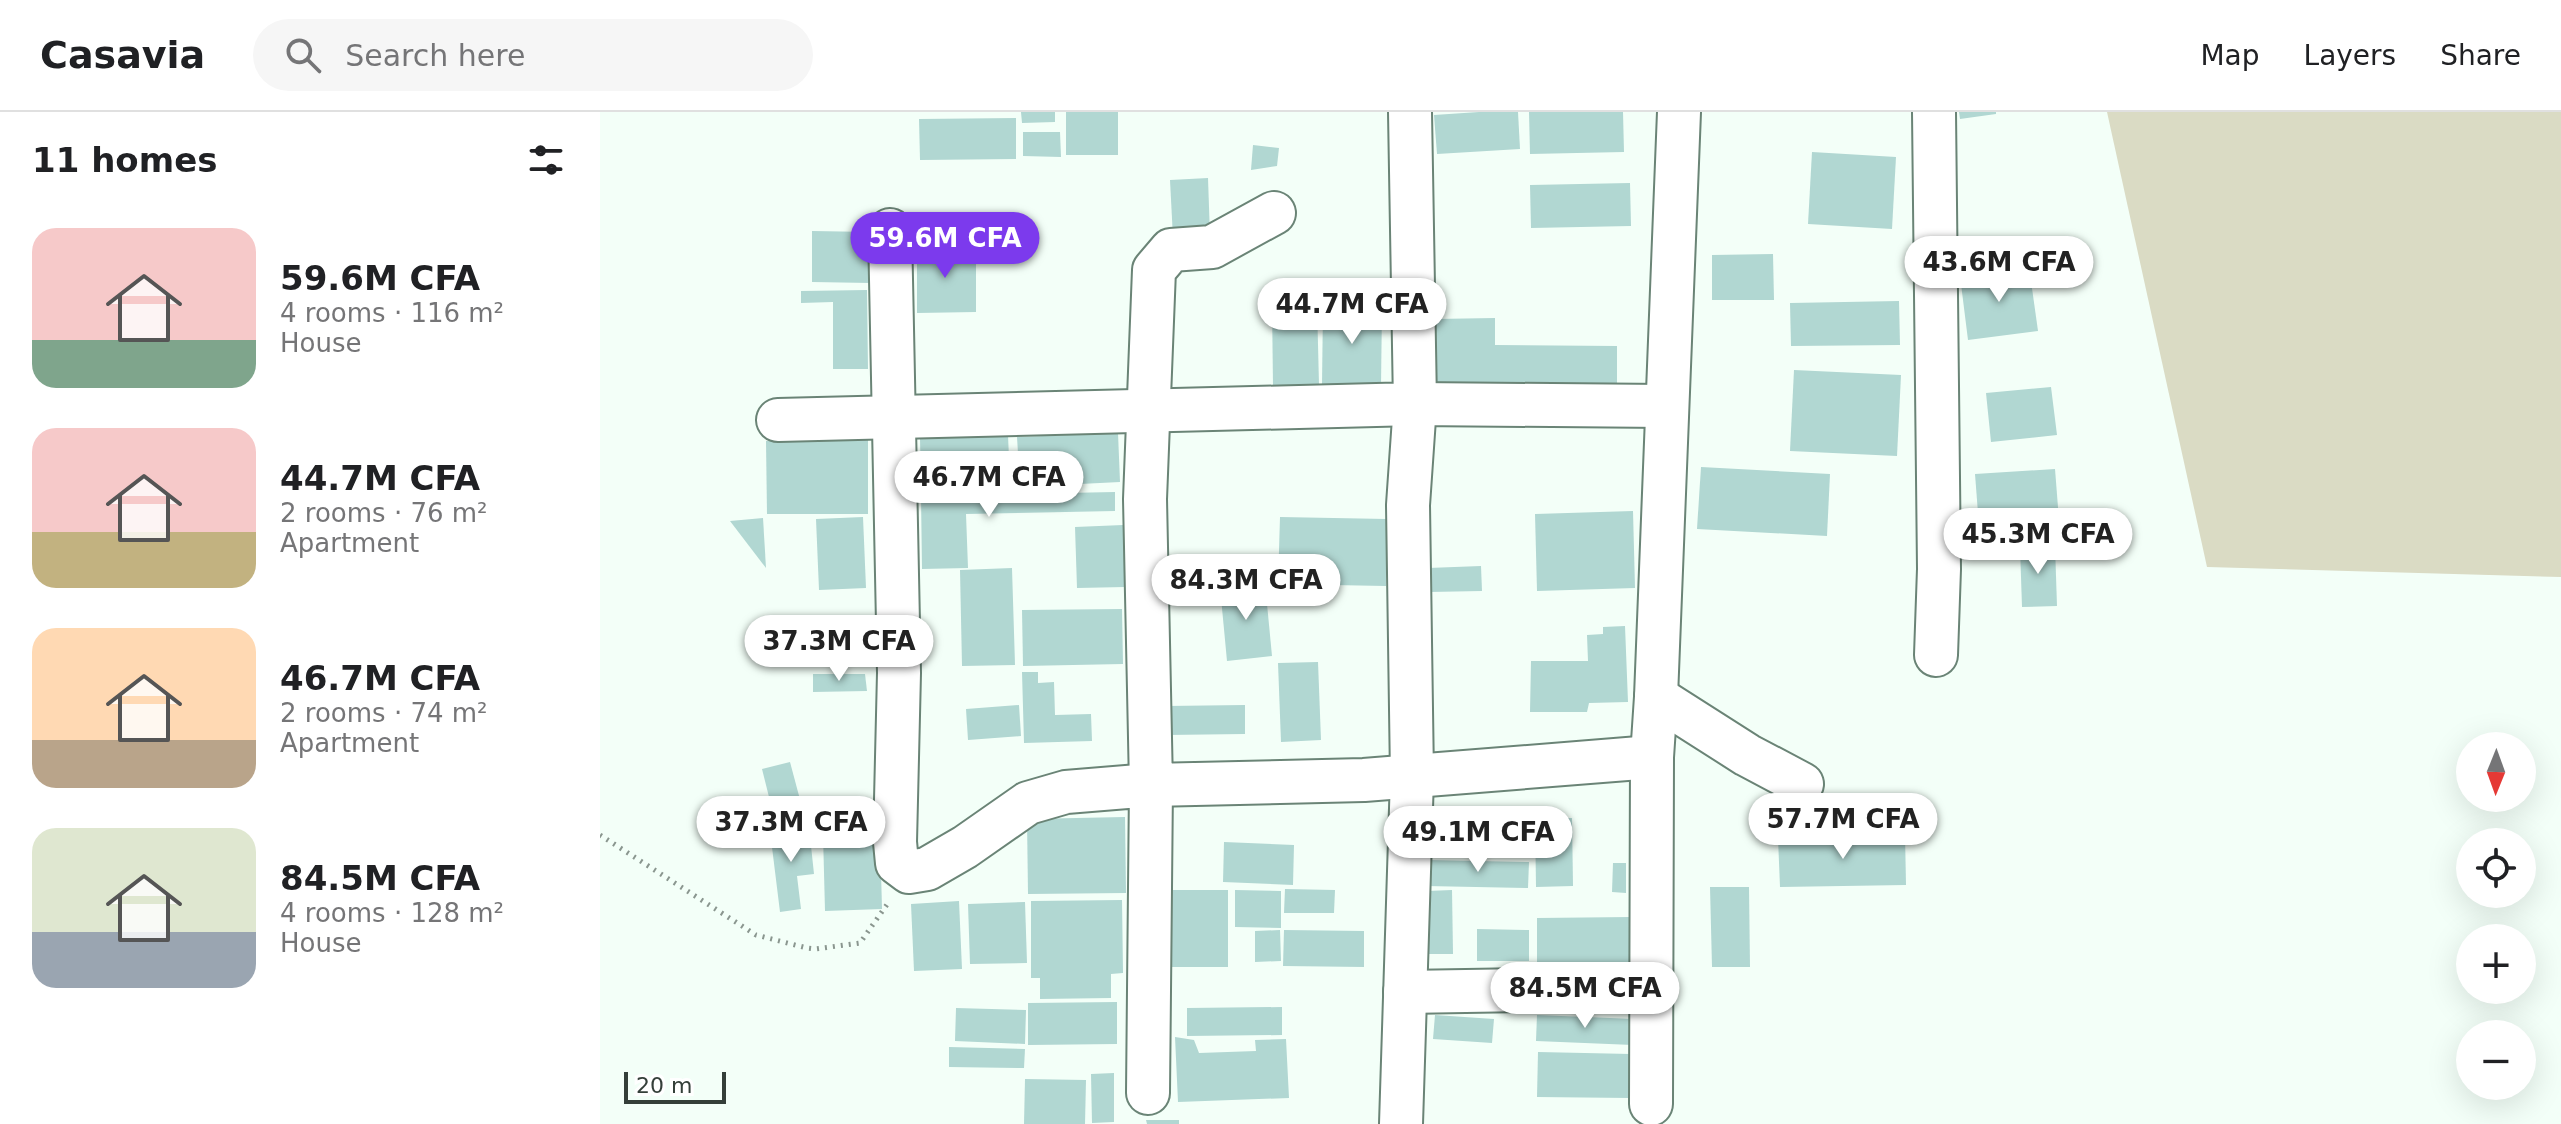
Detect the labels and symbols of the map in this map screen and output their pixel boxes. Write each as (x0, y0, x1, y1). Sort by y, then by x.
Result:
pin: 59.6M CFA (853, 212, 1037, 280)
pin: 43.6M CFA (1907, 236, 2091, 304)
pin: 44.7M CFA (1260, 278, 1444, 346)
pin: 46.7M CFA (897, 451, 1081, 519)
pin: 45.3M CFA (1946, 508, 2130, 576)
pin: 84.3M CFA (1154, 554, 1338, 622)
pin: 37.3M CFA (747, 615, 931, 683)
north arrow (2456, 732, 2536, 812)
pin: 57.7M CFA (1751, 793, 1935, 861)
pin: 37.3M CFA (699, 796, 883, 864)
pin: 49.1M CFA (1386, 806, 1570, 874)
pin: 84.5M CFA (1493, 962, 1677, 1030)
scale bar (624, 1068, 726, 1104)

